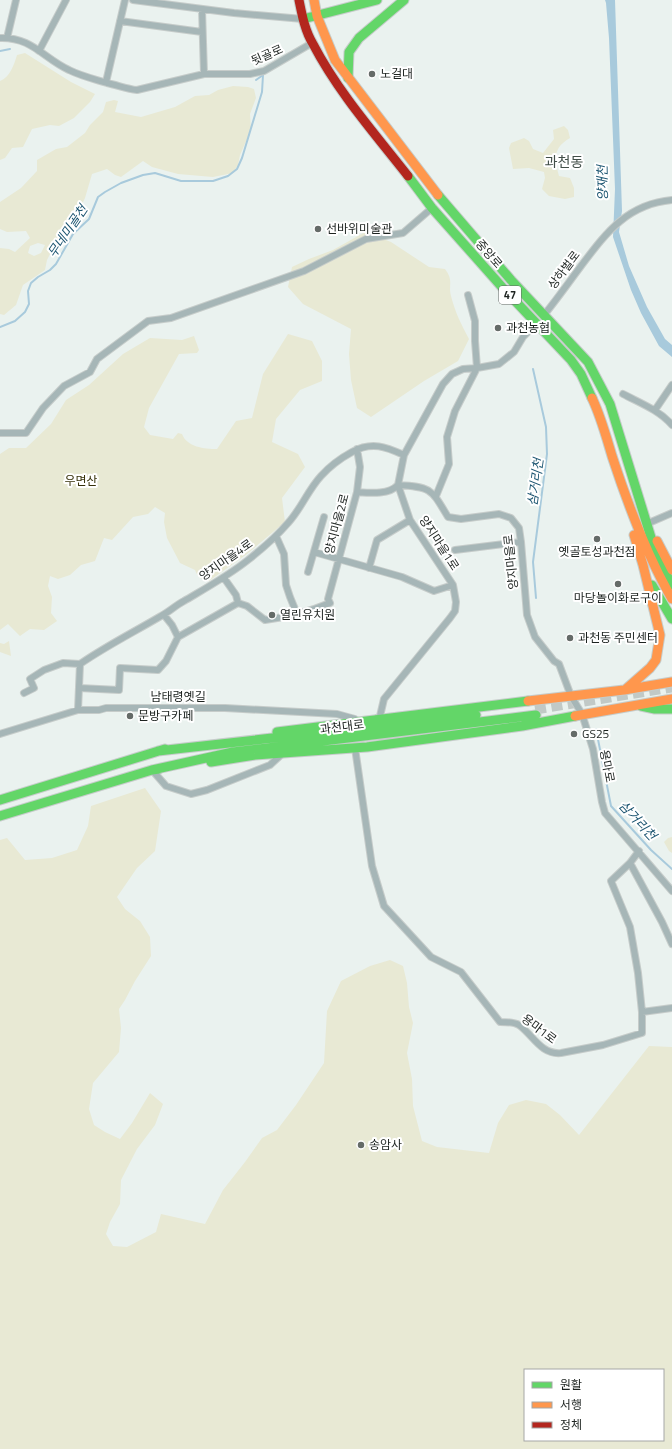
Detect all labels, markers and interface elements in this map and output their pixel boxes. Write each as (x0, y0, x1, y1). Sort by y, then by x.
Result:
street label: 뒷골로 (248, 39, 286, 70)
place label: 노걸대 (380, 64, 413, 83)
marker: 노걸대 (367, 69, 377, 79)
district label: 과천동 (545, 151, 583, 172)
water label: 양재천 (592, 164, 612, 201)
water label: 무네미골천 (42, 200, 93, 261)
place label: 선바위미술관 (326, 219, 392, 238)
marker: 선바위미술관 (313, 224, 323, 234)
street label: 중앙로 (471, 235, 507, 272)
street label: 상하벌로 (543, 246, 584, 293)
road number: 47 (499, 286, 521, 304)
place label: 과천농협 (506, 318, 550, 337)
marker: 과천농협 (493, 323, 503, 333)
water label: 삼거리천 (522, 456, 548, 507)
park label: 우면산 (64, 471, 98, 490)
street label: 양지마을2로 (319, 492, 354, 556)
street label: 양지마을1로 (415, 512, 464, 574)
street label: 양지마을4로 (195, 534, 257, 585)
street label: 양지마을로 (498, 534, 523, 590)
marker: 옛골토성과천점 (592, 534, 602, 544)
place label: 옛골토성과천점 (558, 542, 636, 561)
marker: 마당놀이화로구이 (613, 579, 623, 589)
place label: 마당놀이화로구이 (574, 588, 662, 607)
place label: 열린유치원 (280, 605, 335, 624)
marker: 열린유치원 (267, 610, 277, 620)
place label: 과천동 주민센터 (578, 628, 658, 647)
marker: 과천동 주민센터 (565, 633, 575, 643)
street label: 남태령옛길 (150, 687, 206, 706)
place label: 문방구카페 (138, 706, 193, 725)
marker: 문방구카페 (125, 711, 135, 721)
street label: 과천대로 (319, 714, 365, 739)
place label: GS25 (582, 724, 610, 743)
marker: GS25 (569, 729, 579, 739)
street label: 용마로 (595, 748, 620, 784)
water label: 삼거리천 (614, 796, 662, 845)
street label: 용마1로 (518, 1009, 561, 1048)
place label: 송암사 (369, 1135, 402, 1154)
marker: 송암사 (356, 1140, 366, 1150)
legend (524, 1369, 664, 1441)
text: 원활 (560, 1375, 582, 1394)
text: 서행 (560, 1395, 582, 1414)
text: 정체 (560, 1415, 582, 1434)

